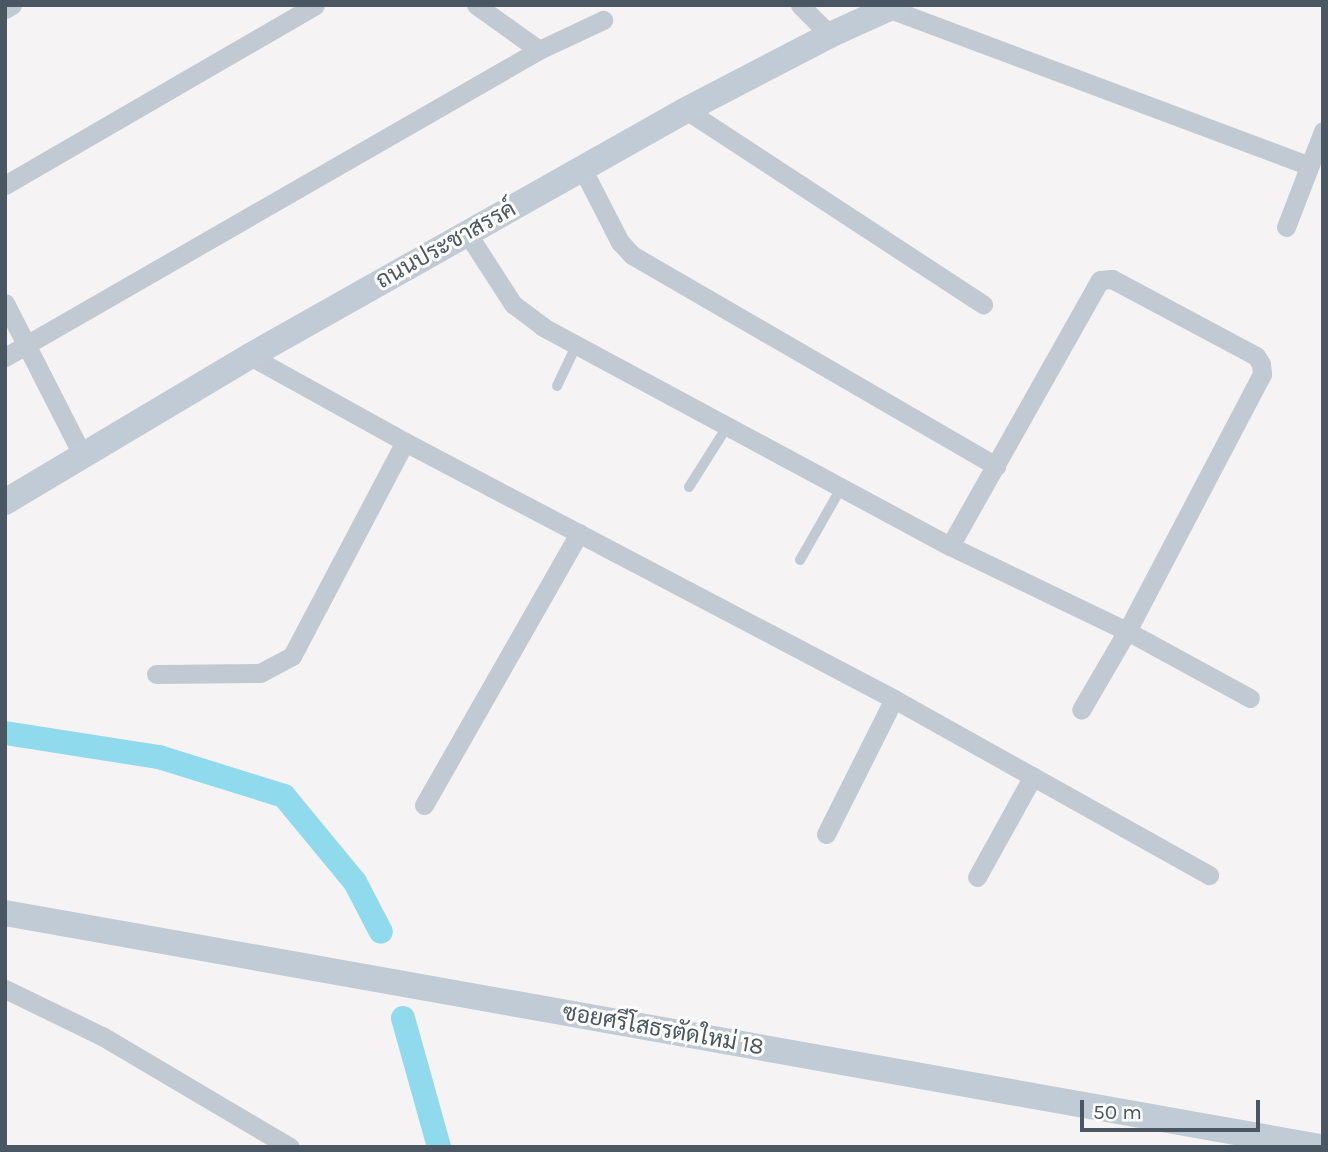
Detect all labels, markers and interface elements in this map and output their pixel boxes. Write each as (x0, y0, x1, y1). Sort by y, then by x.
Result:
street label: ถนนประชาสรรค์ (371, 195, 521, 295)
street label: ซอยศรีโสธรตัดใหม่ 18 (560, 999, 766, 1061)
scale bar (1083, 1086, 1263, 1130)
text: 50 m (1093, 1100, 1142, 1124)

